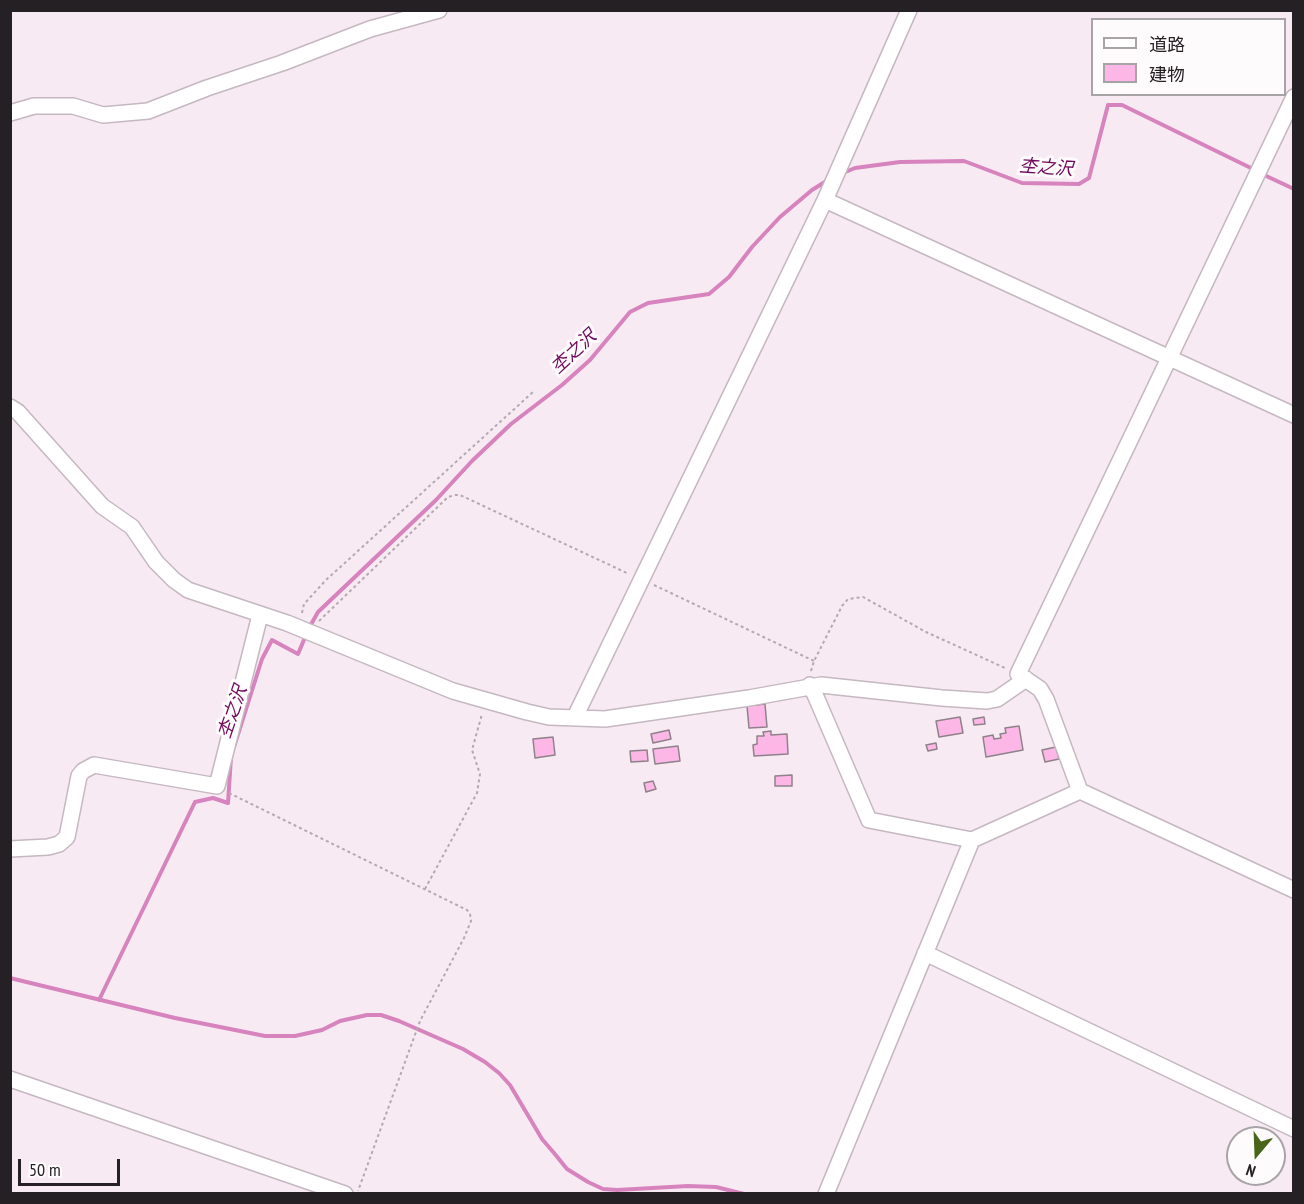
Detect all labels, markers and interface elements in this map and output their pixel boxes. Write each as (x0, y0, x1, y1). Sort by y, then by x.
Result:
legend (1091, 18, 1286, 96)
text: 道路 (1149, 33, 1185, 56)
text: 建物 (1149, 63, 1185, 86)
water label: 杢之沢 (1018, 155, 1074, 181)
water label: 杢之沢 (547, 326, 601, 378)
water label: 杢之沢 (214, 683, 252, 741)
north arrow (1226, 1126, 1286, 1186)
scale bar (21, 1147, 123, 1185)
text: 50 m (29, 1158, 61, 1181)
text: N (1243, 1160, 1258, 1182)

